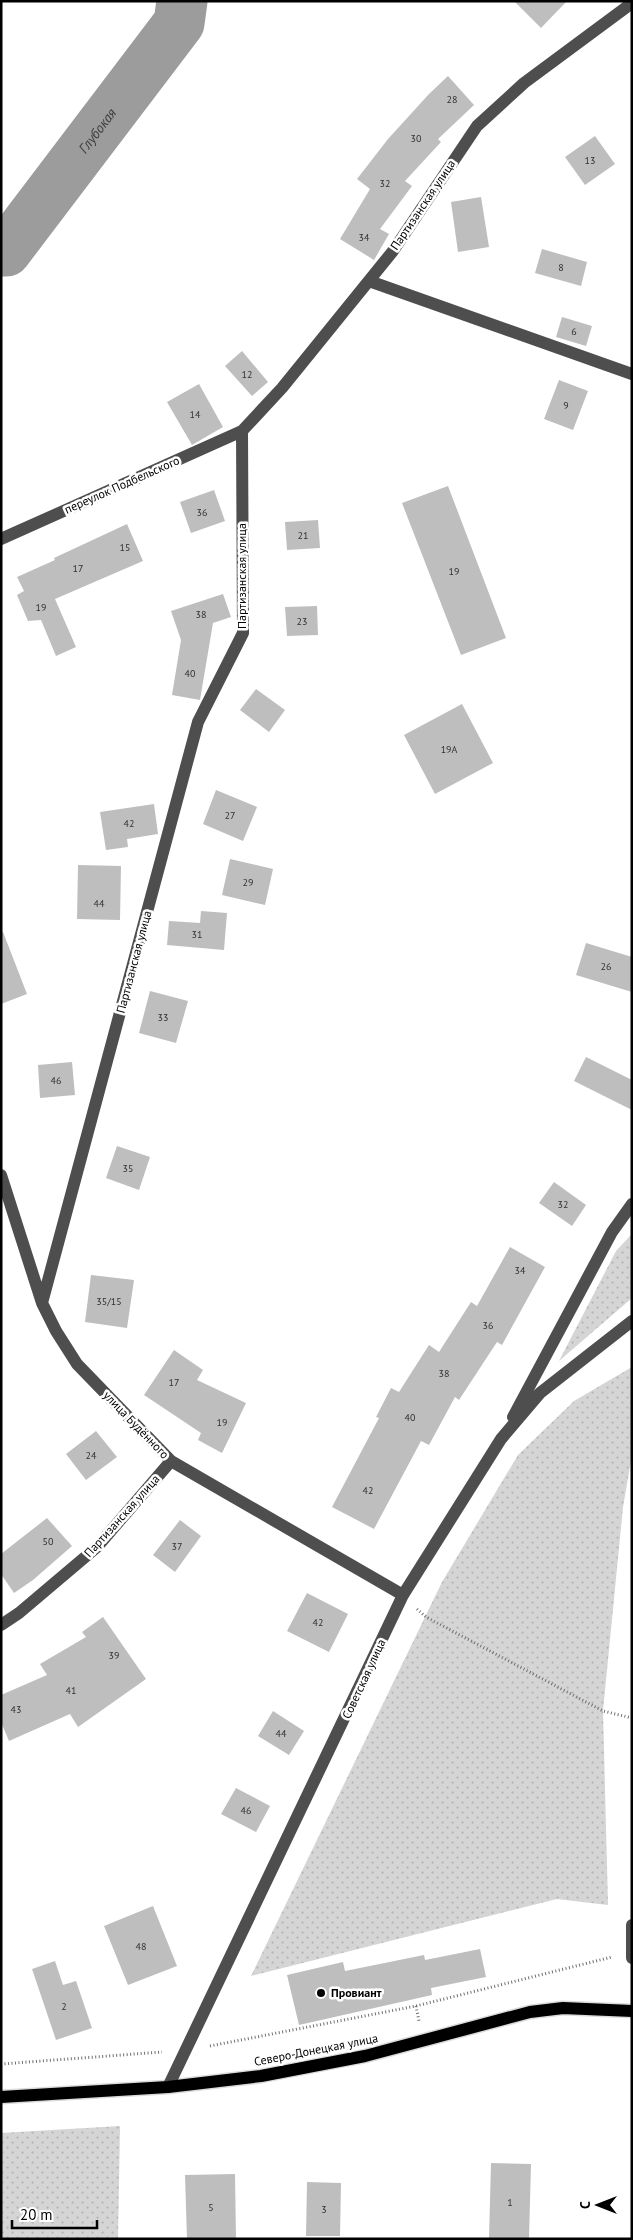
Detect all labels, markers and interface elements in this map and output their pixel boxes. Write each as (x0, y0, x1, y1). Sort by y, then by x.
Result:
house number: 28 (447, 93, 457, 106)
water label: Глубокая (74, 104, 120, 157)
house number: 30 (411, 132, 422, 145)
house number: 13 (585, 154, 595, 167)
street label: Партизанская улица (387, 157, 458, 253)
house number: 32 (380, 177, 390, 190)
house number: 34 (359, 231, 370, 244)
house number: 8 (558, 261, 564, 274)
house number: 6 (571, 325, 577, 338)
house number: 12 (242, 368, 252, 381)
house number: 9 (563, 399, 569, 412)
house number: 14 (190, 408, 201, 421)
street label: переулок Подбельского (62, 452, 182, 517)
house number: 36 (197, 506, 207, 519)
street label: Партизанская улица (234, 523, 249, 629)
house number: 21 (298, 529, 308, 542)
house number: 15 (120, 541, 130, 554)
house number: 17 (73, 562, 83, 575)
house number: 19 (449, 565, 459, 578)
house number: 19 (36, 601, 46, 614)
house number: 38 (196, 608, 206, 621)
house number: 23 (297, 615, 307, 628)
house number: 40 (185, 667, 196, 680)
house number: 19А (441, 743, 458, 756)
house number: 27 (225, 809, 235, 822)
house number: 42 (124, 817, 134, 830)
house number: 29 (243, 876, 253, 889)
house number: 44 (94, 897, 105, 910)
street label: Партизанская улица (113, 909, 154, 1015)
house number: 31 (192, 928, 202, 941)
house number: 26 (601, 960, 611, 973)
house number: 33 (158, 1011, 168, 1024)
house number: 46 (51, 1074, 61, 1087)
house number: 35 (123, 1162, 133, 1175)
house number: 32 (558, 1198, 568, 1211)
house number: 34 (515, 1264, 526, 1277)
house number: 35/15 (96, 1295, 122, 1308)
house number: 36 (483, 1319, 493, 1332)
house number: 38 (439, 1367, 449, 1380)
house number: 17 (169, 1376, 179, 1389)
street label: улица Будённого (100, 1388, 172, 1462)
house number: 40 (405, 1411, 416, 1424)
house number: 19 (217, 1416, 227, 1429)
house number: 24 (86, 1449, 97, 1462)
street label: Партизанская улица (81, 1471, 163, 1560)
house number: 42 (363, 1484, 373, 1497)
house number: 50 (43, 1535, 54, 1548)
house number: 37 (172, 1540, 182, 1553)
house number: 42 (313, 1616, 323, 1629)
street label: Советская улица (339, 1637, 389, 1721)
house number: 39 (109, 1649, 119, 1662)
house number: 41 (66, 1684, 76, 1697)
house number: 43 (11, 1703, 21, 1716)
house number: 44 (276, 1727, 287, 1740)
house number: 46 (241, 1804, 251, 1817)
house number: 48 (136, 1940, 146, 1953)
place label: Провиант (331, 1985, 382, 2000)
marker: Провиант (315, 1987, 327, 1999)
house number: 2 (61, 2000, 67, 2013)
street label: Северо-Донецкая улица (253, 2030, 379, 2069)
north arrow (573, 2180, 623, 2230)
house number: 1 (507, 2196, 513, 2209)
scale bar (12, 2198, 98, 2230)
house number: 5 (208, 2201, 214, 2214)
text: С (576, 2201, 594, 2209)
house number: 3 (321, 2203, 327, 2216)
text: 20 m (20, 2205, 53, 2224)

